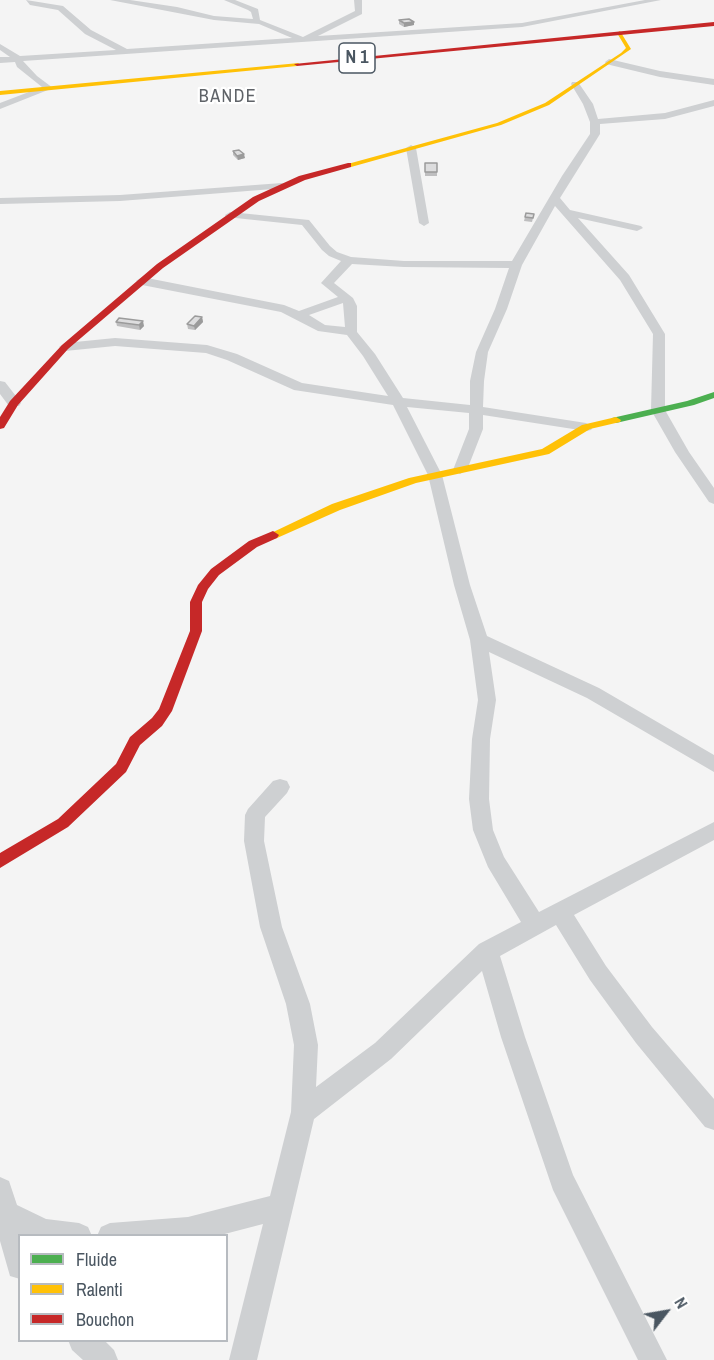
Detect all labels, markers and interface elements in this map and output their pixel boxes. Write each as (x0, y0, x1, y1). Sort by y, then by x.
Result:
road number: N 1 (339, 43, 375, 73)
district label: BANDE (199, 86, 257, 108)
legend (18, 1234, 228, 1342)
text: Fluide (76, 1247, 117, 1272)
text: Ralenti (76, 1277, 123, 1302)
north arrow (636, 1282, 696, 1342)
text: N (670, 1293, 693, 1312)
text: Bouchon (76, 1307, 134, 1332)

